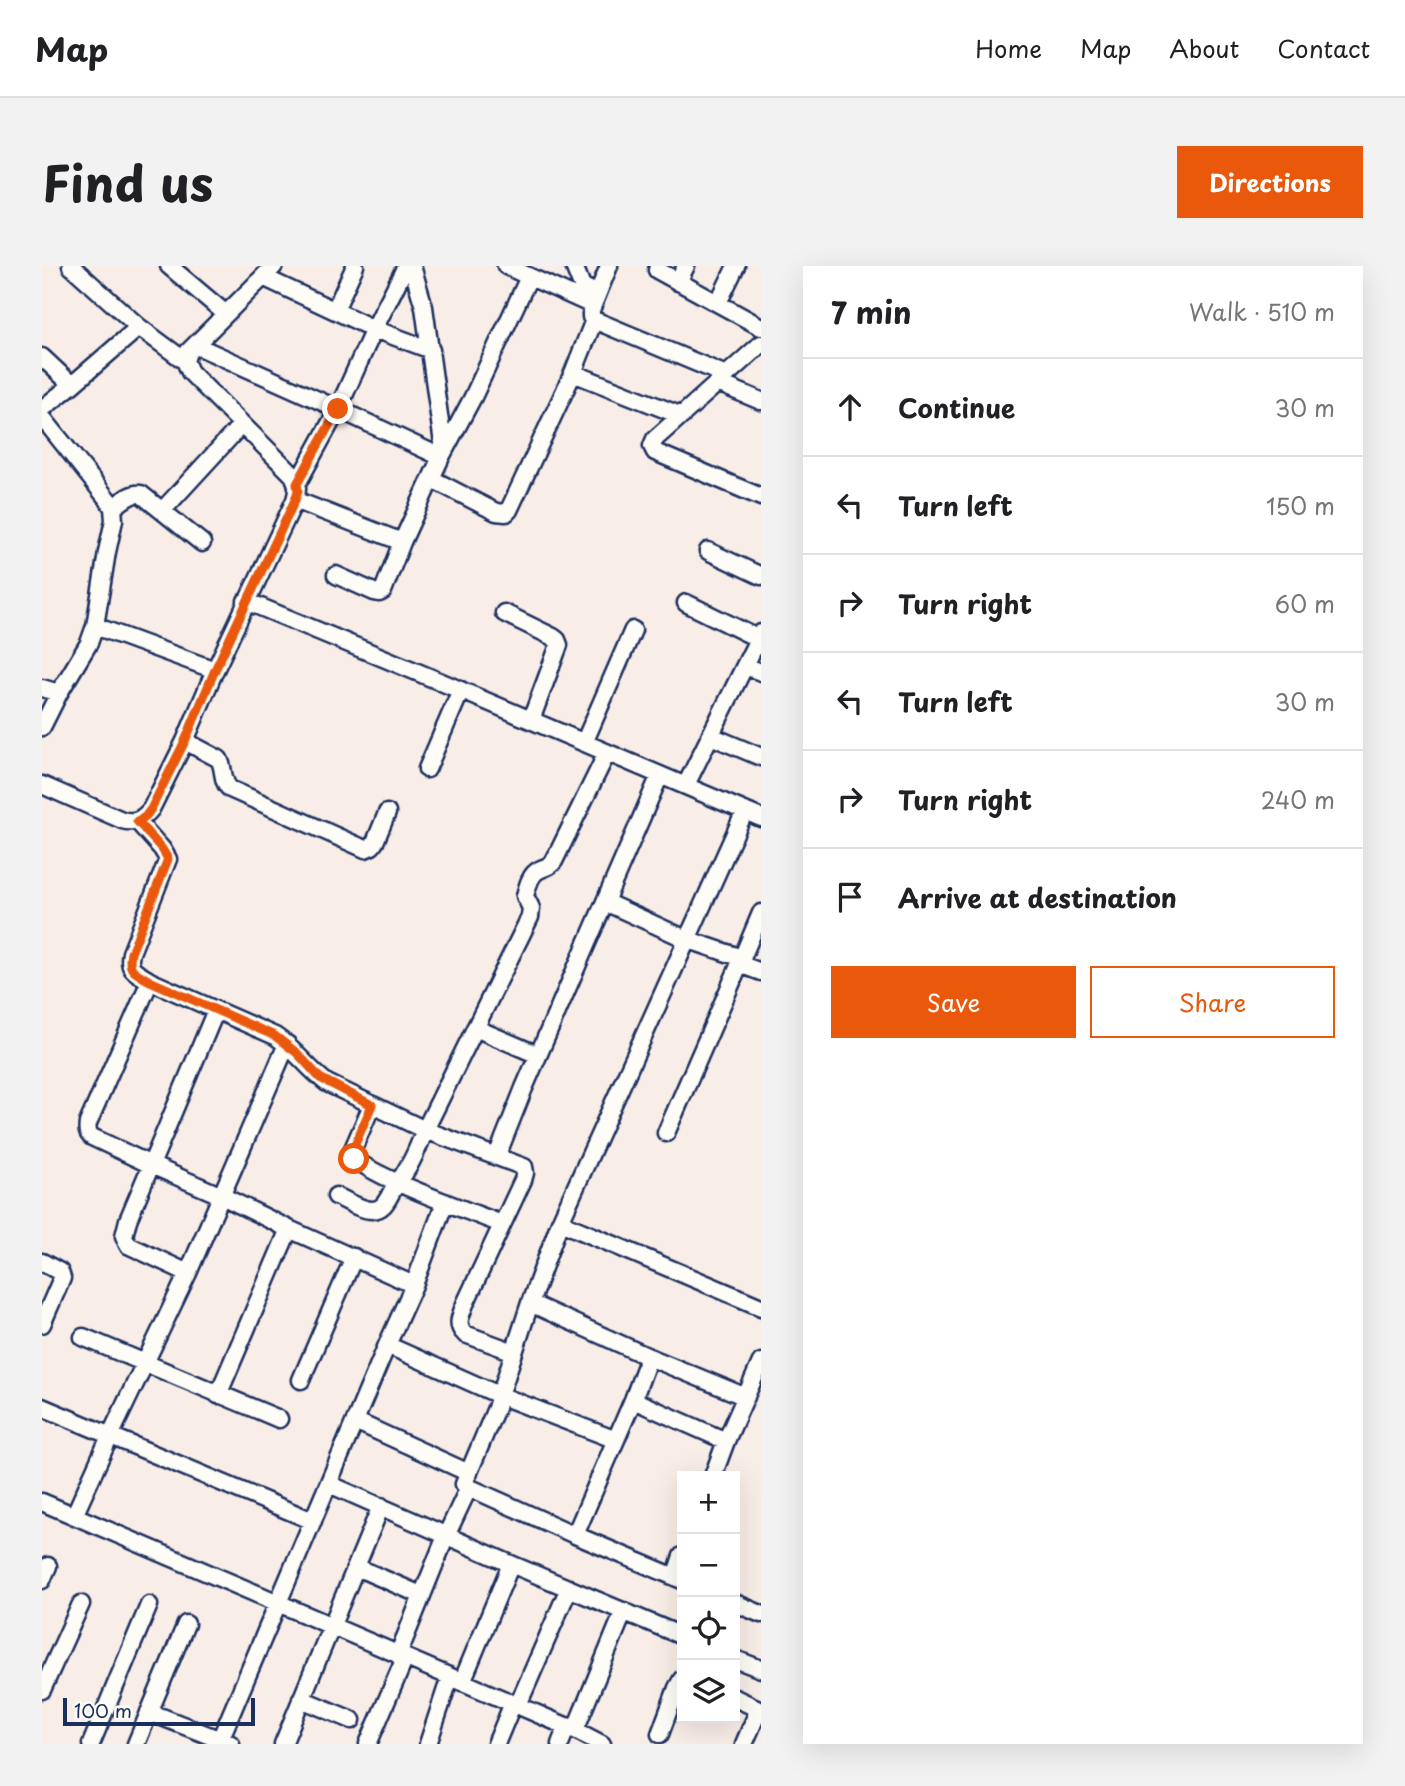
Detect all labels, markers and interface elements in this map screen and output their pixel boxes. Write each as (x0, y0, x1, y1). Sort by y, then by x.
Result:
text: Map (35, 23, 108, 73)
text: Home (975, 30, 1042, 66)
text: Map (1080, 30, 1131, 66)
text: About (1169, 30, 1239, 66)
text: Contact (1277, 30, 1370, 66)
text: Find us (42, 145, 213, 219)
button: Directions (1177, 146, 1363, 218)
text: 7 min (831, 289, 912, 334)
text: Walk · 510 m (1189, 294, 1335, 329)
icon: ahead (831, 388, 869, 426)
text: Continue (898, 388, 1015, 427)
text: 30 m (1274, 390, 1335, 425)
route end (322, 393, 353, 424)
icon: left (831, 486, 869, 524)
text: Turn left (898, 486, 1013, 525)
text: 150 m (1266, 488, 1335, 523)
icon: right (831, 584, 869, 622)
text: Turn right (898, 584, 1032, 623)
text: 60 m (1275, 586, 1335, 621)
icon: left (831, 682, 869, 720)
text: Turn left (898, 682, 1013, 721)
text: 30 m (1274, 684, 1335, 719)
icon: right (831, 780, 869, 818)
text: Turn right (898, 780, 1032, 819)
text: 240 m (1261, 782, 1335, 817)
icon: arrive (831, 878, 869, 916)
text: Arrive at destination (898, 878, 1177, 917)
button: Save (831, 966, 1076, 1038)
button: Share (1090, 966, 1335, 1038)
route start (338, 1143, 369, 1174)
map controls (677, 1471, 740, 1723)
button: + (677, 1471, 740, 1534)
button: − (677, 1534, 740, 1597)
button: locate (677, 1597, 740, 1660)
button: layers (677, 1660, 740, 1723)
scale bar (63, 1695, 256, 1727)
text: 100 m (74, 1696, 132, 1724)

